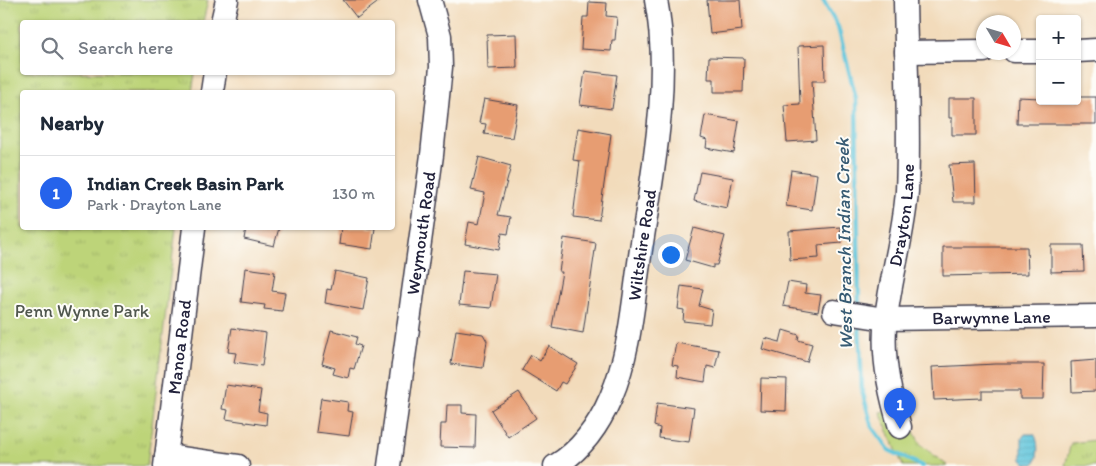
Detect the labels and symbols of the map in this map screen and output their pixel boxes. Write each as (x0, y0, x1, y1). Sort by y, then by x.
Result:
north arrow (976, 15, 1021, 60)
water label: West Branch Indian Creek (831, 137, 857, 350)
street label: Drayton Lane (884, 164, 919, 269)
street label: Weymouth Road (402, 170, 441, 296)
street label: Wiltshire Road (623, 187, 661, 302)
your location (658, 242, 684, 268)
street label: Manoa Road (163, 298, 196, 396)
park label: Penn Wynne Park (15, 300, 150, 322)
street label: Barwynne Lane (932, 306, 1051, 329)
pin: 1 (884, 388, 916, 429)

